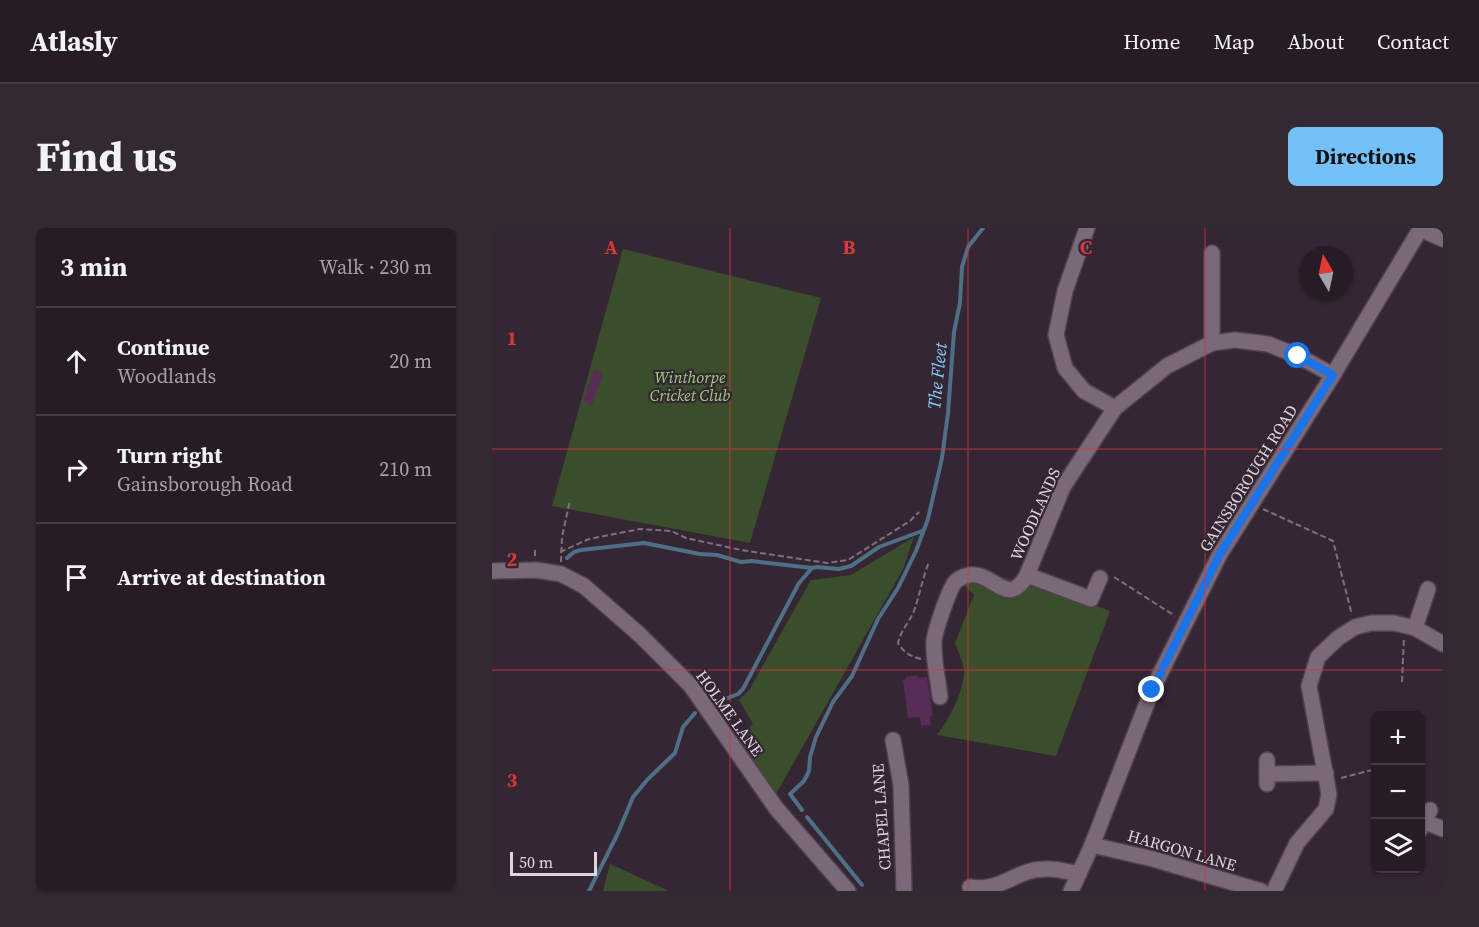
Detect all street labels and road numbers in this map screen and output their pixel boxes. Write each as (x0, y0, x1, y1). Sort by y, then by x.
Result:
street label: GAINSBOROUGH ROAD (1194, 400, 1302, 556)
street label: WOODLANDS (1005, 464, 1065, 564)
street label: HOLME LANE (691, 665, 769, 761)
street label: CHAPEL LANE (866, 763, 896, 871)
street label: HARGON LANE (1125, 824, 1239, 876)

